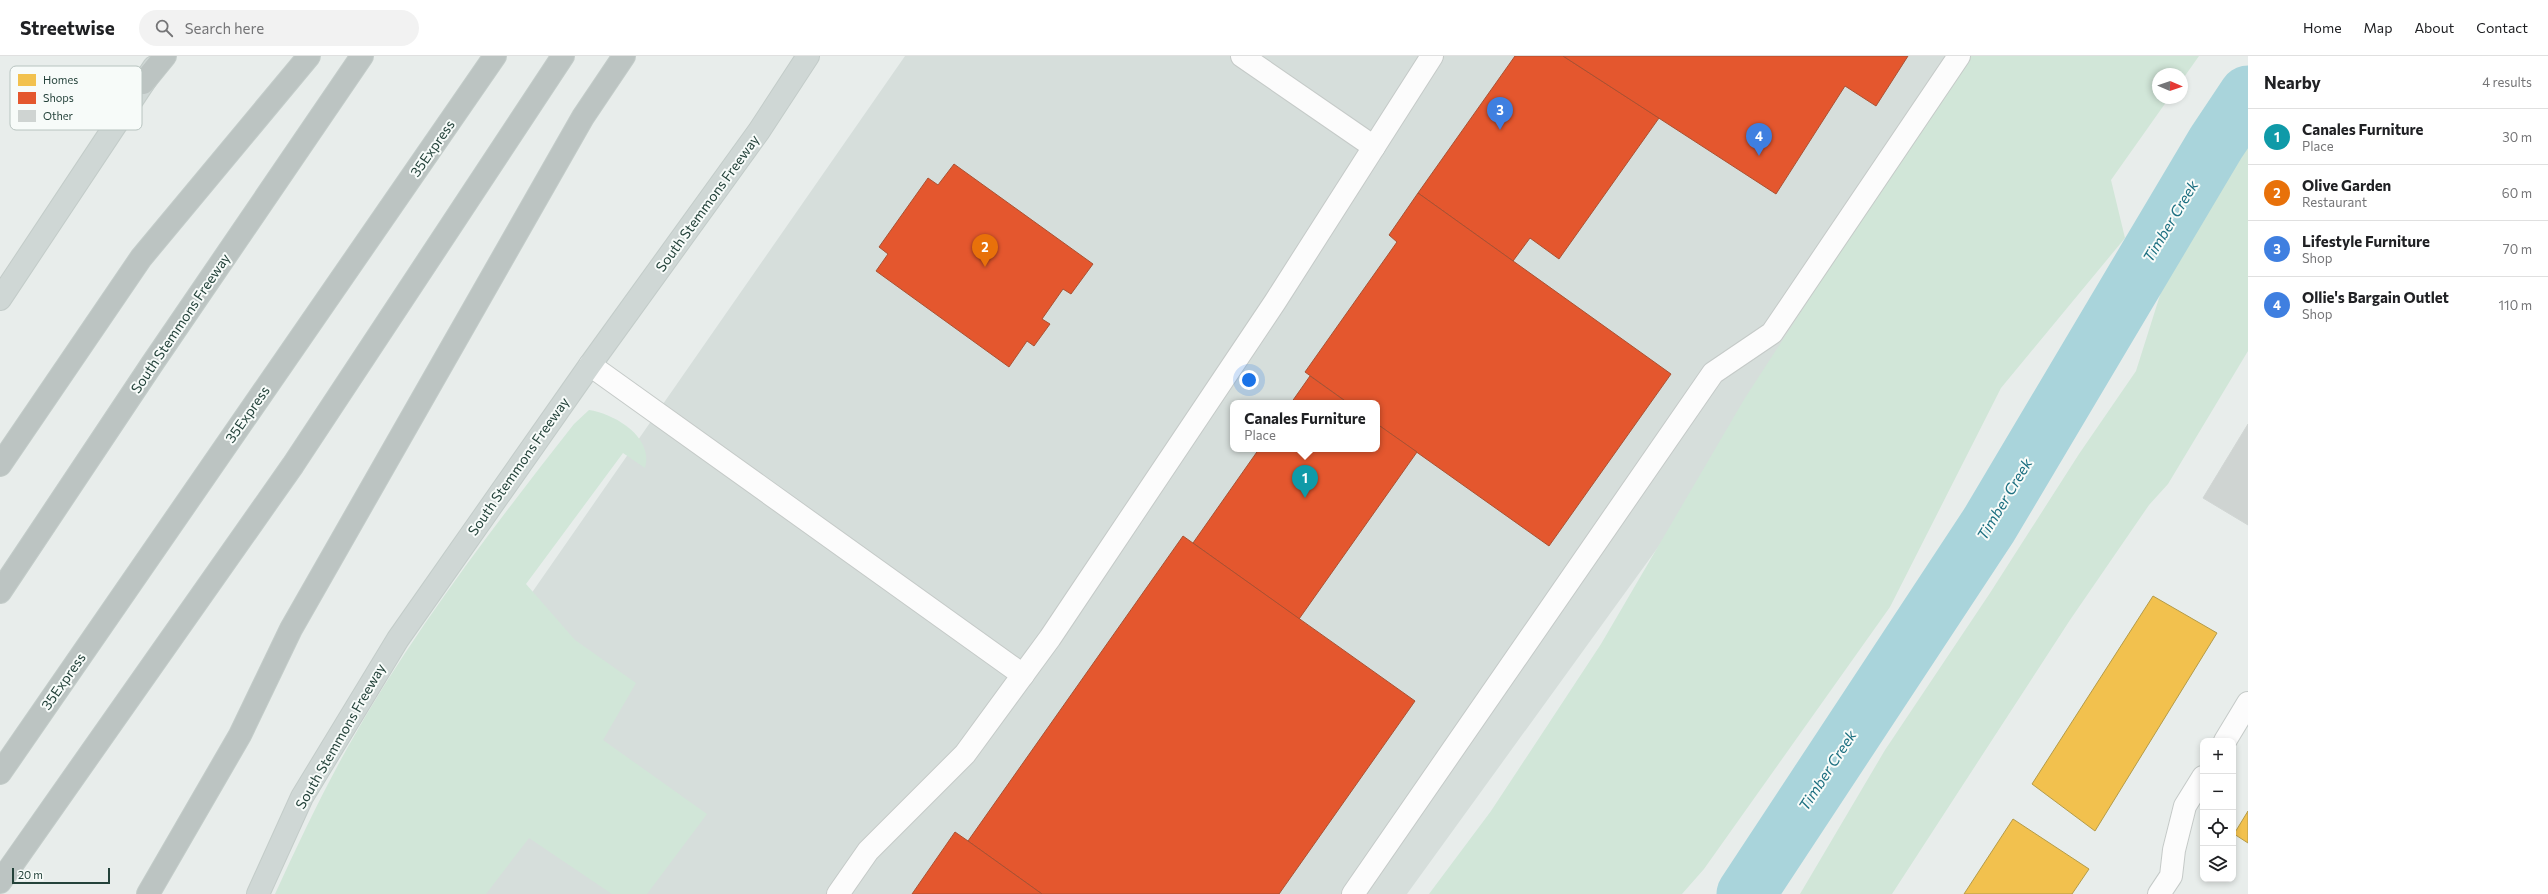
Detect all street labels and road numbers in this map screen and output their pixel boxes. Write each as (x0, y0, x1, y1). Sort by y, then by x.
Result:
street label: 35Express (406, 116, 458, 180)
street label: South Stemmons Freeway (652, 131, 762, 275)
street label: South Stemmons Freeway (127, 250, 233, 396)
street label: 35Express (221, 382, 273, 446)
street label: South Stemmons Freeway (464, 394, 572, 538)
street label: 35Express (37, 649, 89, 713)
street label: South Stemmons Freeway (291, 660, 389, 812)

